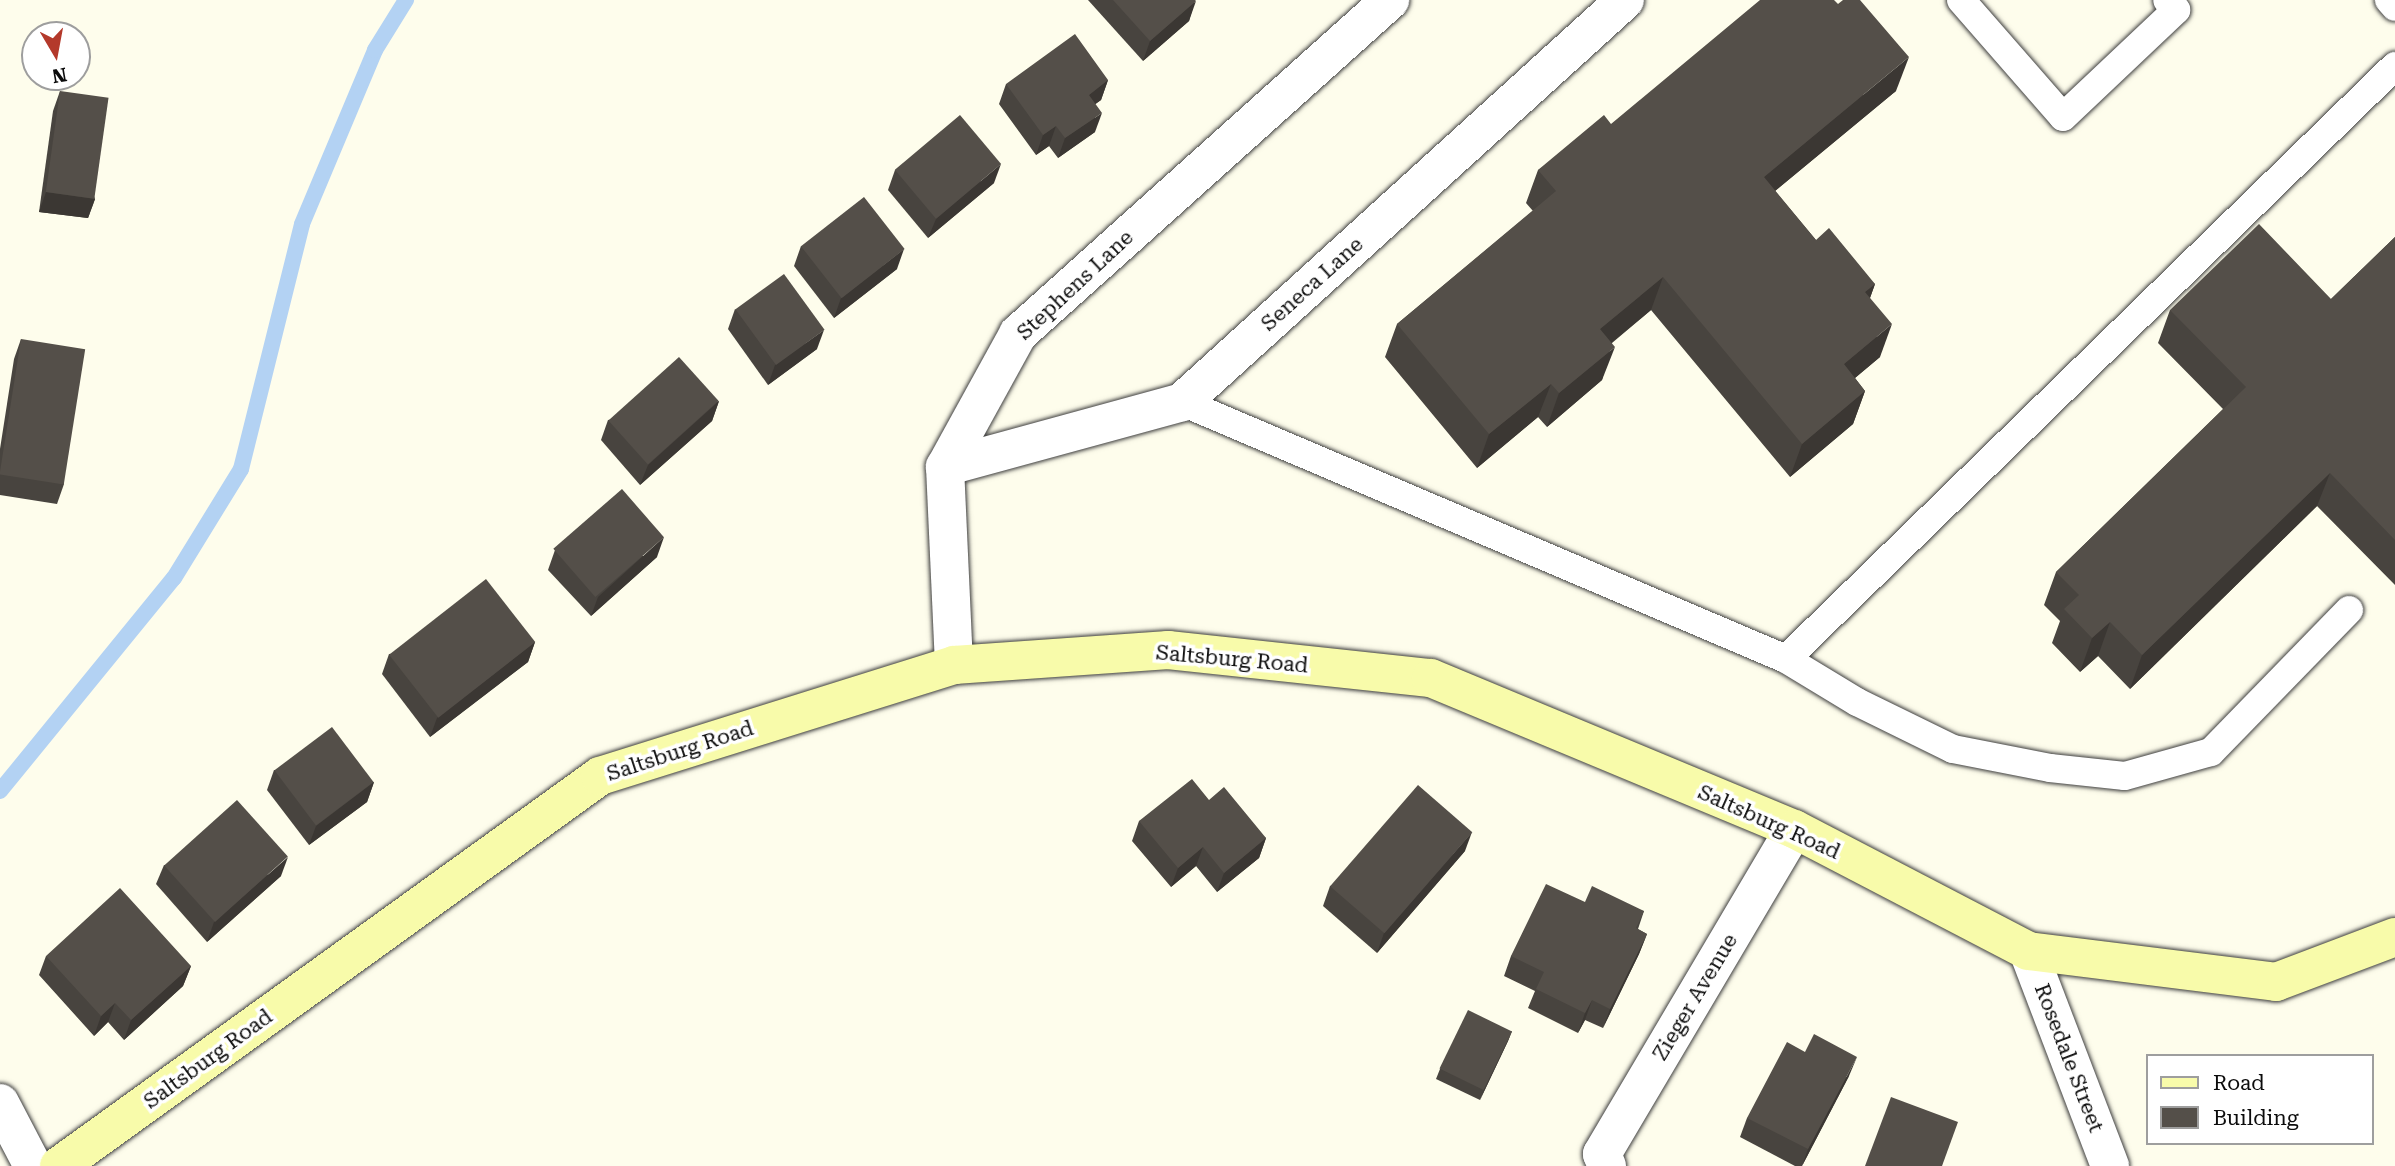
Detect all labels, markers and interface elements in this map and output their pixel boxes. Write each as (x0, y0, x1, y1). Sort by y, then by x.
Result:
north arrow (21, 21, 91, 91)
text: N (50, 63, 69, 88)
street label: Stephens Lane (1012, 225, 1138, 345)
street label: Seneca Lane (1256, 232, 1368, 336)
street label: Saltsburg Road (1155, 640, 1309, 678)
street label: Saltsburg Road (604, 715, 756, 787)
street label: Saltsburg Road (1694, 779, 1844, 865)
street label: Zieger Avenue (1647, 929, 1743, 1065)
street label: Rosedale Street (2029, 980, 2109, 1136)
street label: Saltsburg Road (139, 1004, 277, 1114)
legend (2146, 1054, 2374, 1145)
text: Road (2213, 1071, 2265, 1095)
text: Building (2213, 1106, 2299, 1130)

